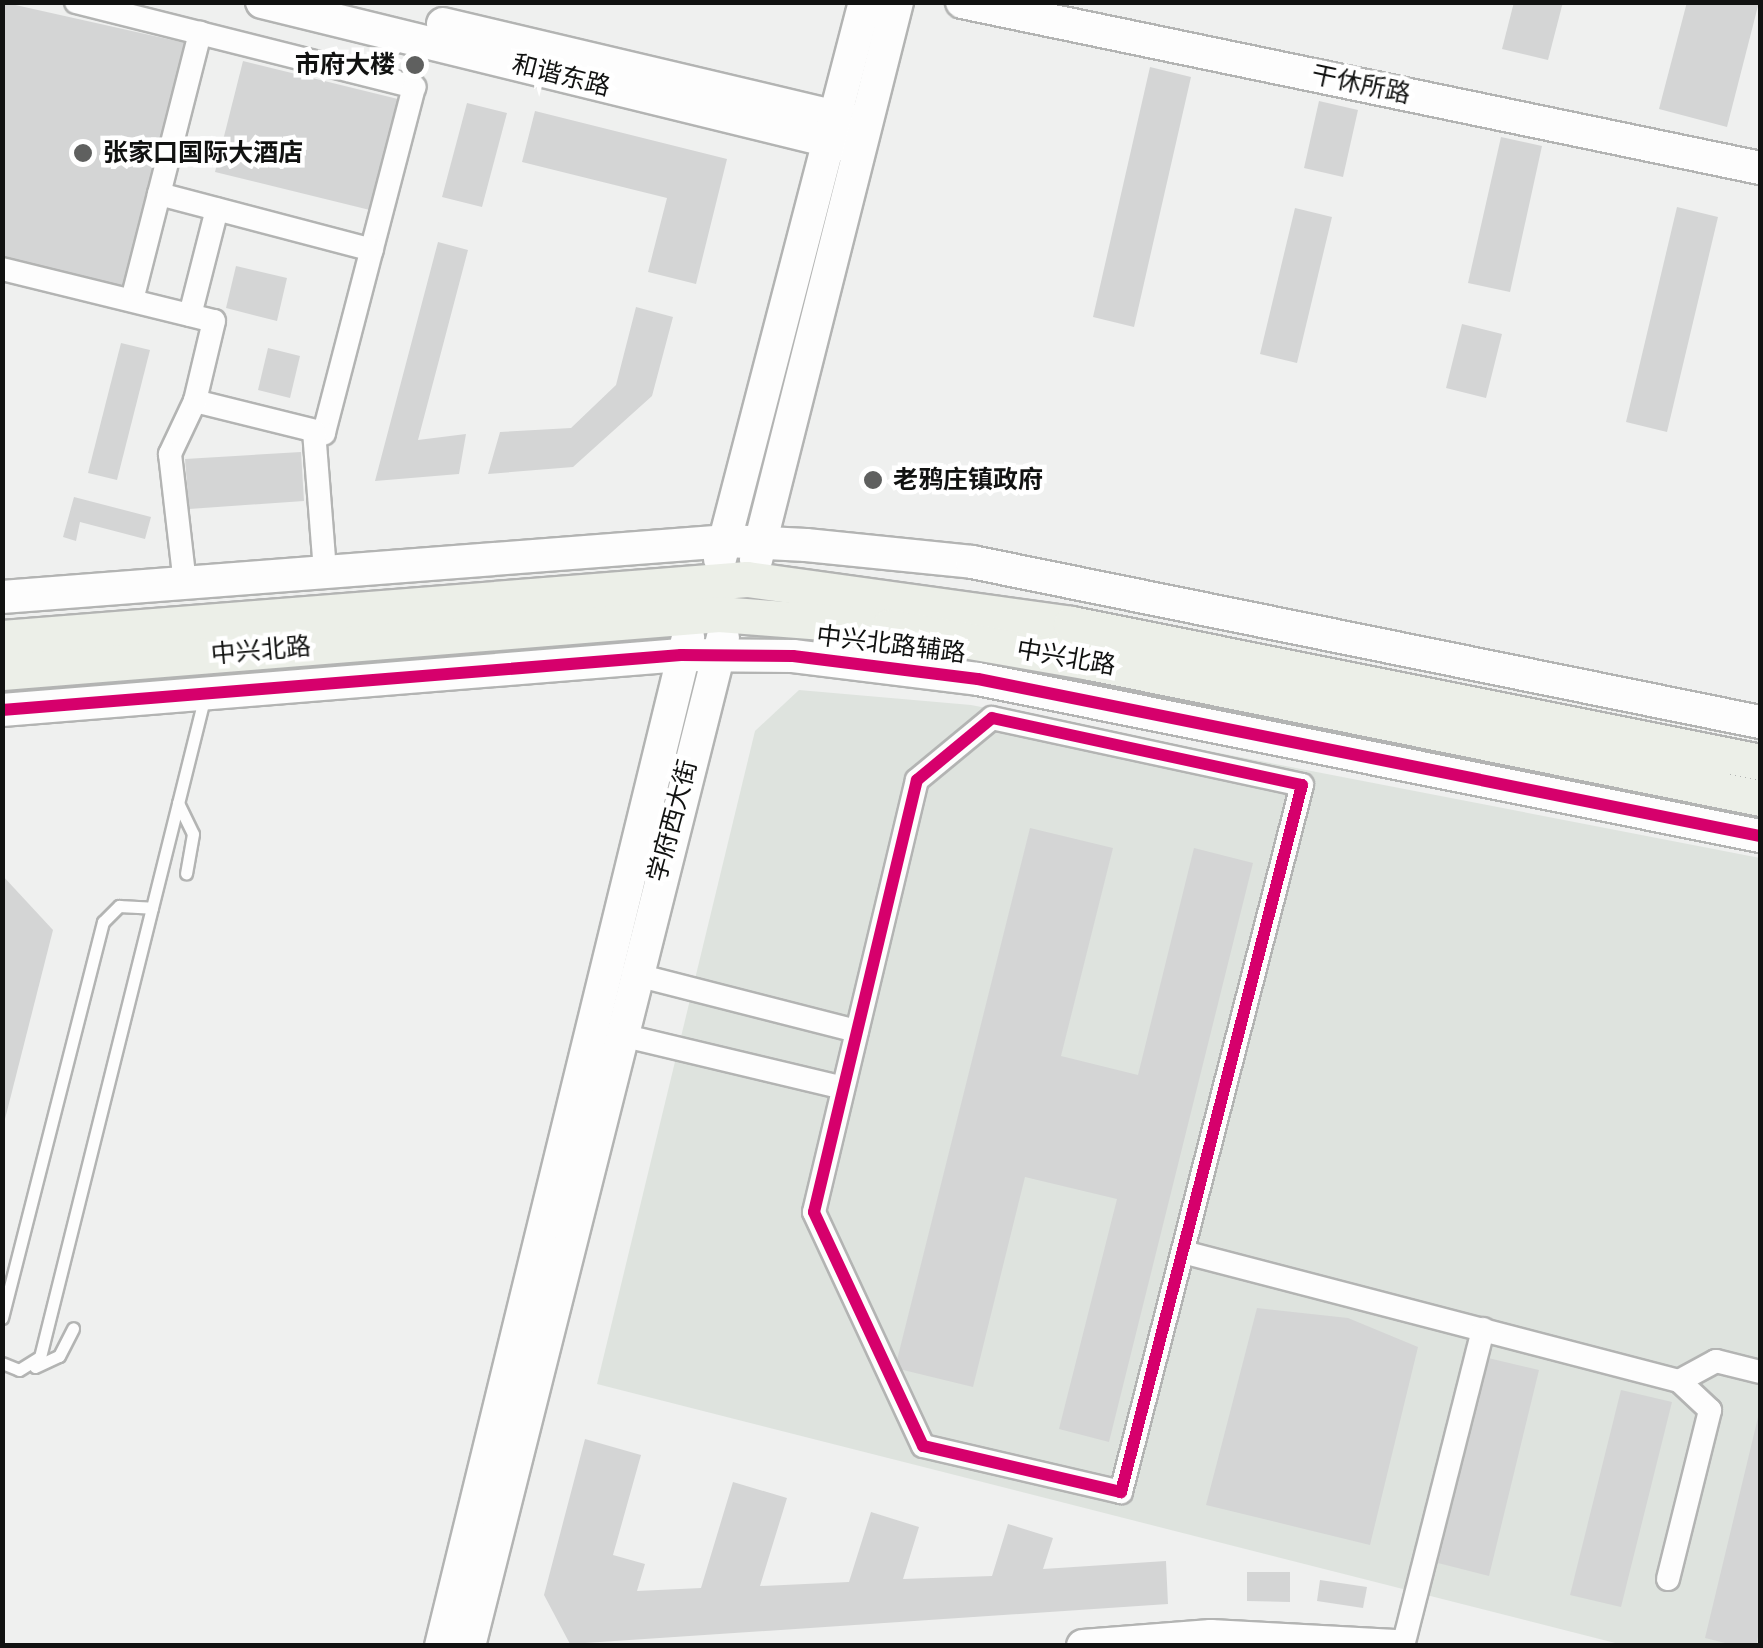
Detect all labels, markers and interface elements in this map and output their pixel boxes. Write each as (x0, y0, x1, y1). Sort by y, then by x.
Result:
street label: 和谐东路 (509, 49, 613, 103)
place label: 市府大楼 (295, 50, 395, 80)
marker: 市府大楼 (404, 54, 426, 76)
street label: 干休所路 (1309, 60, 1413, 110)
place label: 张家口国际大酒店 (103, 138, 303, 168)
marker: 张家口国际大酒店 (72, 142, 94, 164)
place label: 老鸦庄镇政府 (893, 465, 1043, 495)
marker: 老鸦庄镇政府 (862, 469, 884, 491)
street label: 中兴北路辅路 (815, 621, 967, 669)
street label: 中兴北路 (210, 632, 312, 670)
street label: 中兴北路 (1014, 635, 1118, 681)
street label: 学府西大街 (642, 757, 704, 885)

